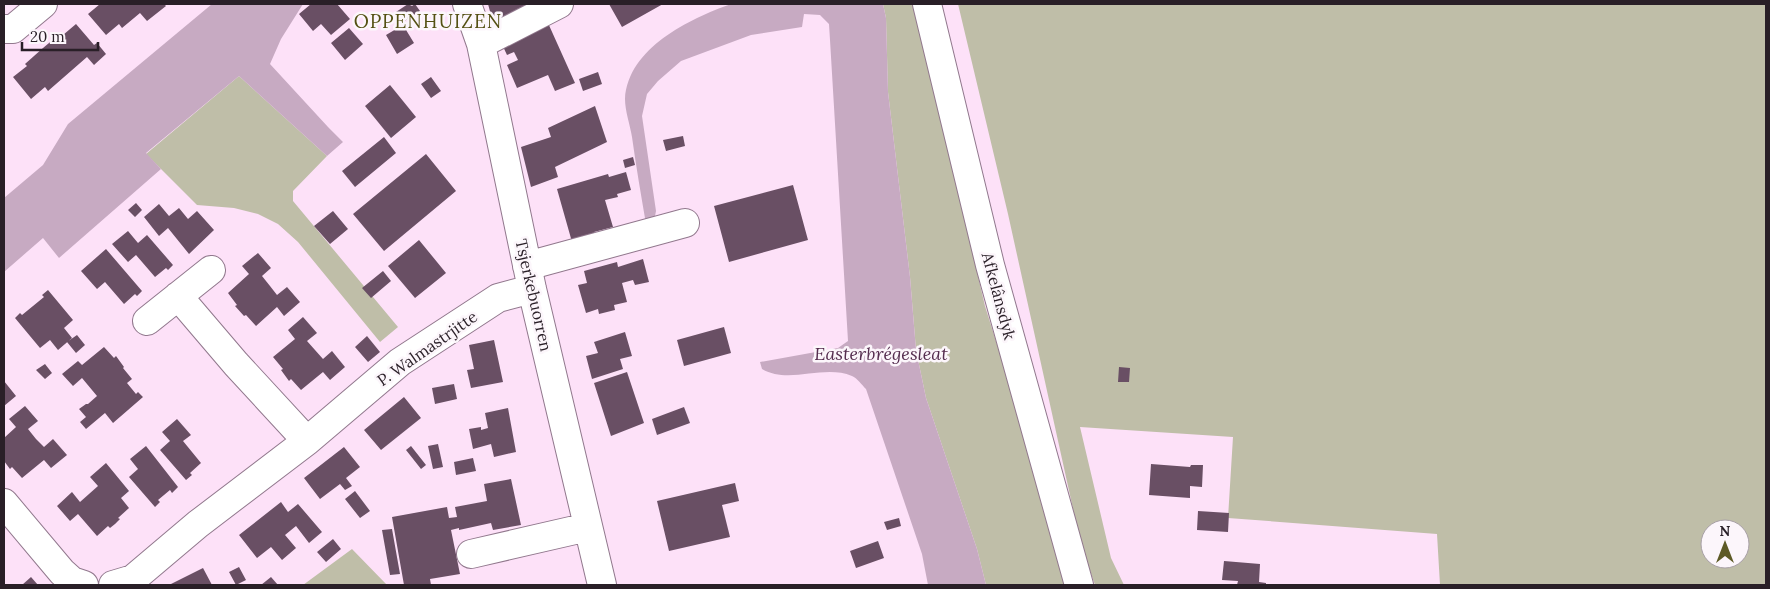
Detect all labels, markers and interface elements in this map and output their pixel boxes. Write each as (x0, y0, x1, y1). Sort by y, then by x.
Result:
district label: OPPENHUIZEN (354, 9, 502, 33)
scale bar (22, 20, 99, 52)
text: 20 m (30, 27, 65, 46)
street label: Tsjerkebuorren (511, 237, 557, 353)
street label: Afkelânsdyk (977, 249, 1020, 342)
street label: P. Walmastrjitte (373, 306, 481, 390)
water label: Easterbrégesleat (814, 342, 948, 365)
north arrow (1700, 519, 1750, 569)
text: N (1720, 522, 1731, 540)

